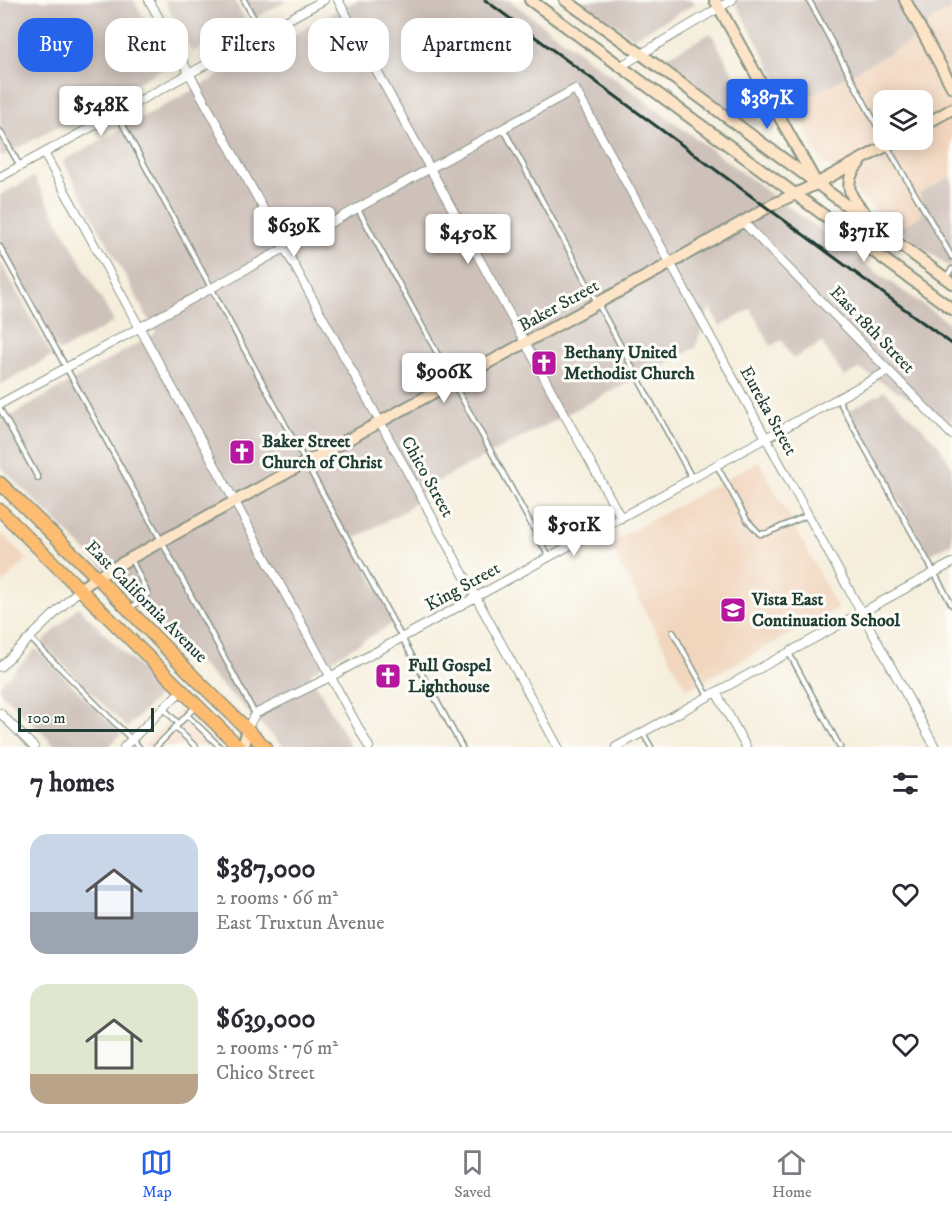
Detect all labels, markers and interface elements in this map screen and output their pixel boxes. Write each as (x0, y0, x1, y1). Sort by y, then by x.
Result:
chip: Buy (18, 18, 93, 72)
chip: Rent (105, 18, 188, 72)
chip: Filters (200, 18, 296, 72)
chip: New (308, 18, 389, 72)
chip: Apartment (401, 18, 533, 72)
pin: $387K (725, 79, 809, 130)
pin: $548K (59, 86, 143, 137)
text: $387K (741, 86, 793, 111)
map controls (873, 90, 933, 150)
button: layers (873, 90, 933, 150)
text: $548K (73, 93, 129, 118)
pin: $639K (252, 207, 336, 258)
pin: $371K (822, 212, 906, 263)
text: $639K (268, 214, 320, 239)
pin: $450K (426, 214, 510, 265)
text: $371K (839, 219, 889, 244)
text: $450K (439, 221, 497, 246)
street label: Baker Street (515, 275, 603, 337)
street label: East 18th Street (825, 282, 919, 379)
place label: Bethany United Methodist Church (564, 342, 695, 385)
church icon: Bethany United Methodist Church (529, 348, 559, 378)
pin: $906K (402, 353, 486, 404)
text: $906K (416, 360, 472, 385)
street label: Eureka Street (734, 363, 802, 460)
place label: Baker Street Church of Christ (262, 431, 383, 474)
street label: Chico Street (396, 433, 458, 521)
church icon: Baker Street Church of Christ (227, 437, 257, 467)
pin: $501K (532, 506, 616, 557)
text: $501K (548, 513, 600, 538)
street label: East California Avenue (80, 536, 212, 668)
street label: King Street (422, 557, 504, 616)
place label: Vista East Continuation School (751, 589, 901, 632)
school or university icon: Vista East Continuation School (718, 595, 748, 625)
place label: Full Gospel Lighthouse (408, 655, 492, 698)
church icon: Full Gospel Lighthouse (373, 661, 403, 691)
scale bar (18, 705, 154, 732)
text: 100 m (27, 708, 66, 728)
text: 7 homes (30, 767, 114, 800)
icon: filters (889, 767, 922, 800)
text: $387,000 (216, 853, 315, 886)
icon: home (78, 858, 150, 930)
icon: heart (889, 878, 922, 911)
text: 2 rooms · 66 m² (216, 886, 338, 911)
text: East Truxtun Avenue (216, 911, 385, 936)
text: $639,000 (216, 1003, 315, 1036)
icon: home (78, 1008, 150, 1080)
icon: heart (889, 1028, 922, 1061)
text: 2 rooms · 76 m² (216, 1036, 338, 1061)
text: Chico Street (216, 1061, 315, 1086)
tab: Map (140, 1146, 173, 1202)
tab: Saved (454, 1146, 491, 1202)
tab: Home (772, 1146, 812, 1202)

